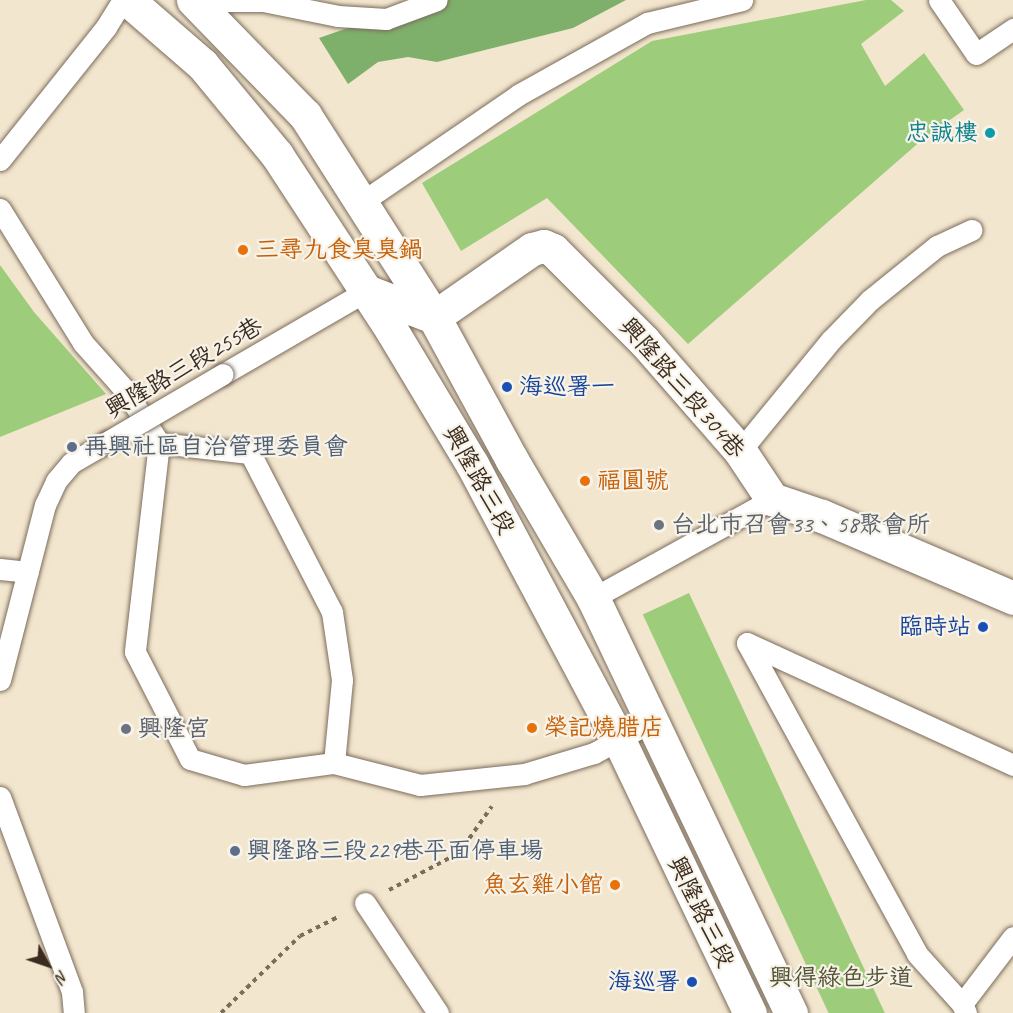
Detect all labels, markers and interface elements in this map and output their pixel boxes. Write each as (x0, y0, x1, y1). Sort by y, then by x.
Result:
place label: 忠誠樓 (906, 119, 978, 147)
marker: 忠誠樓 (983, 126, 997, 140)
place label: 三尋九食臭臭鍋 (255, 236, 423, 264)
marker: 三尋九食臭臭鍋 (236, 243, 250, 257)
street label: 興隆路三段255巷 (100, 311, 268, 425)
street label: 興隆路三段304巷 (613, 312, 751, 464)
place label: 海巡署一 (519, 373, 615, 401)
marker: 海巡署一 (500, 380, 514, 394)
street label: 興隆路三段 (437, 421, 521, 539)
place label: 再興社區自治管理委員會 (84, 433, 348, 461)
marker: 再興社區自治管理委員會 (65, 440, 79, 454)
place label: 福圓號 (597, 467, 669, 495)
marker: 福圓號 (578, 474, 592, 488)
place label: 台北市召會33、58聚會所 (671, 511, 930, 539)
marker: 台北市召會33、58聚會所 (652, 518, 666, 532)
place label: 臨時站 (899, 613, 971, 641)
marker: 臨時站 (976, 620, 990, 634)
place label: 榮記燒腊店 (544, 714, 664, 742)
place label: 興隆宮 (138, 715, 210, 743)
marker: 榮記燒腊店 (525, 721, 539, 735)
marker: 興隆宮 (119, 722, 133, 736)
place label: 興隆路三段229巷平面停車場 (247, 837, 543, 865)
marker: 興隆路三段229巷平面停車場 (228, 844, 242, 858)
street label: 興隆路三段 (662, 852, 740, 972)
place label: 魚玄雞小館 (483, 871, 603, 899)
marker: 魚玄雞小館 (608, 878, 622, 892)
north arrow (18, 935, 78, 995)
park label: 興得綠色步道 (769, 964, 913, 992)
text: N (51, 966, 73, 987)
place label: 海巡署 (608, 968, 680, 996)
marker: 海巡署 (685, 975, 699, 989)

